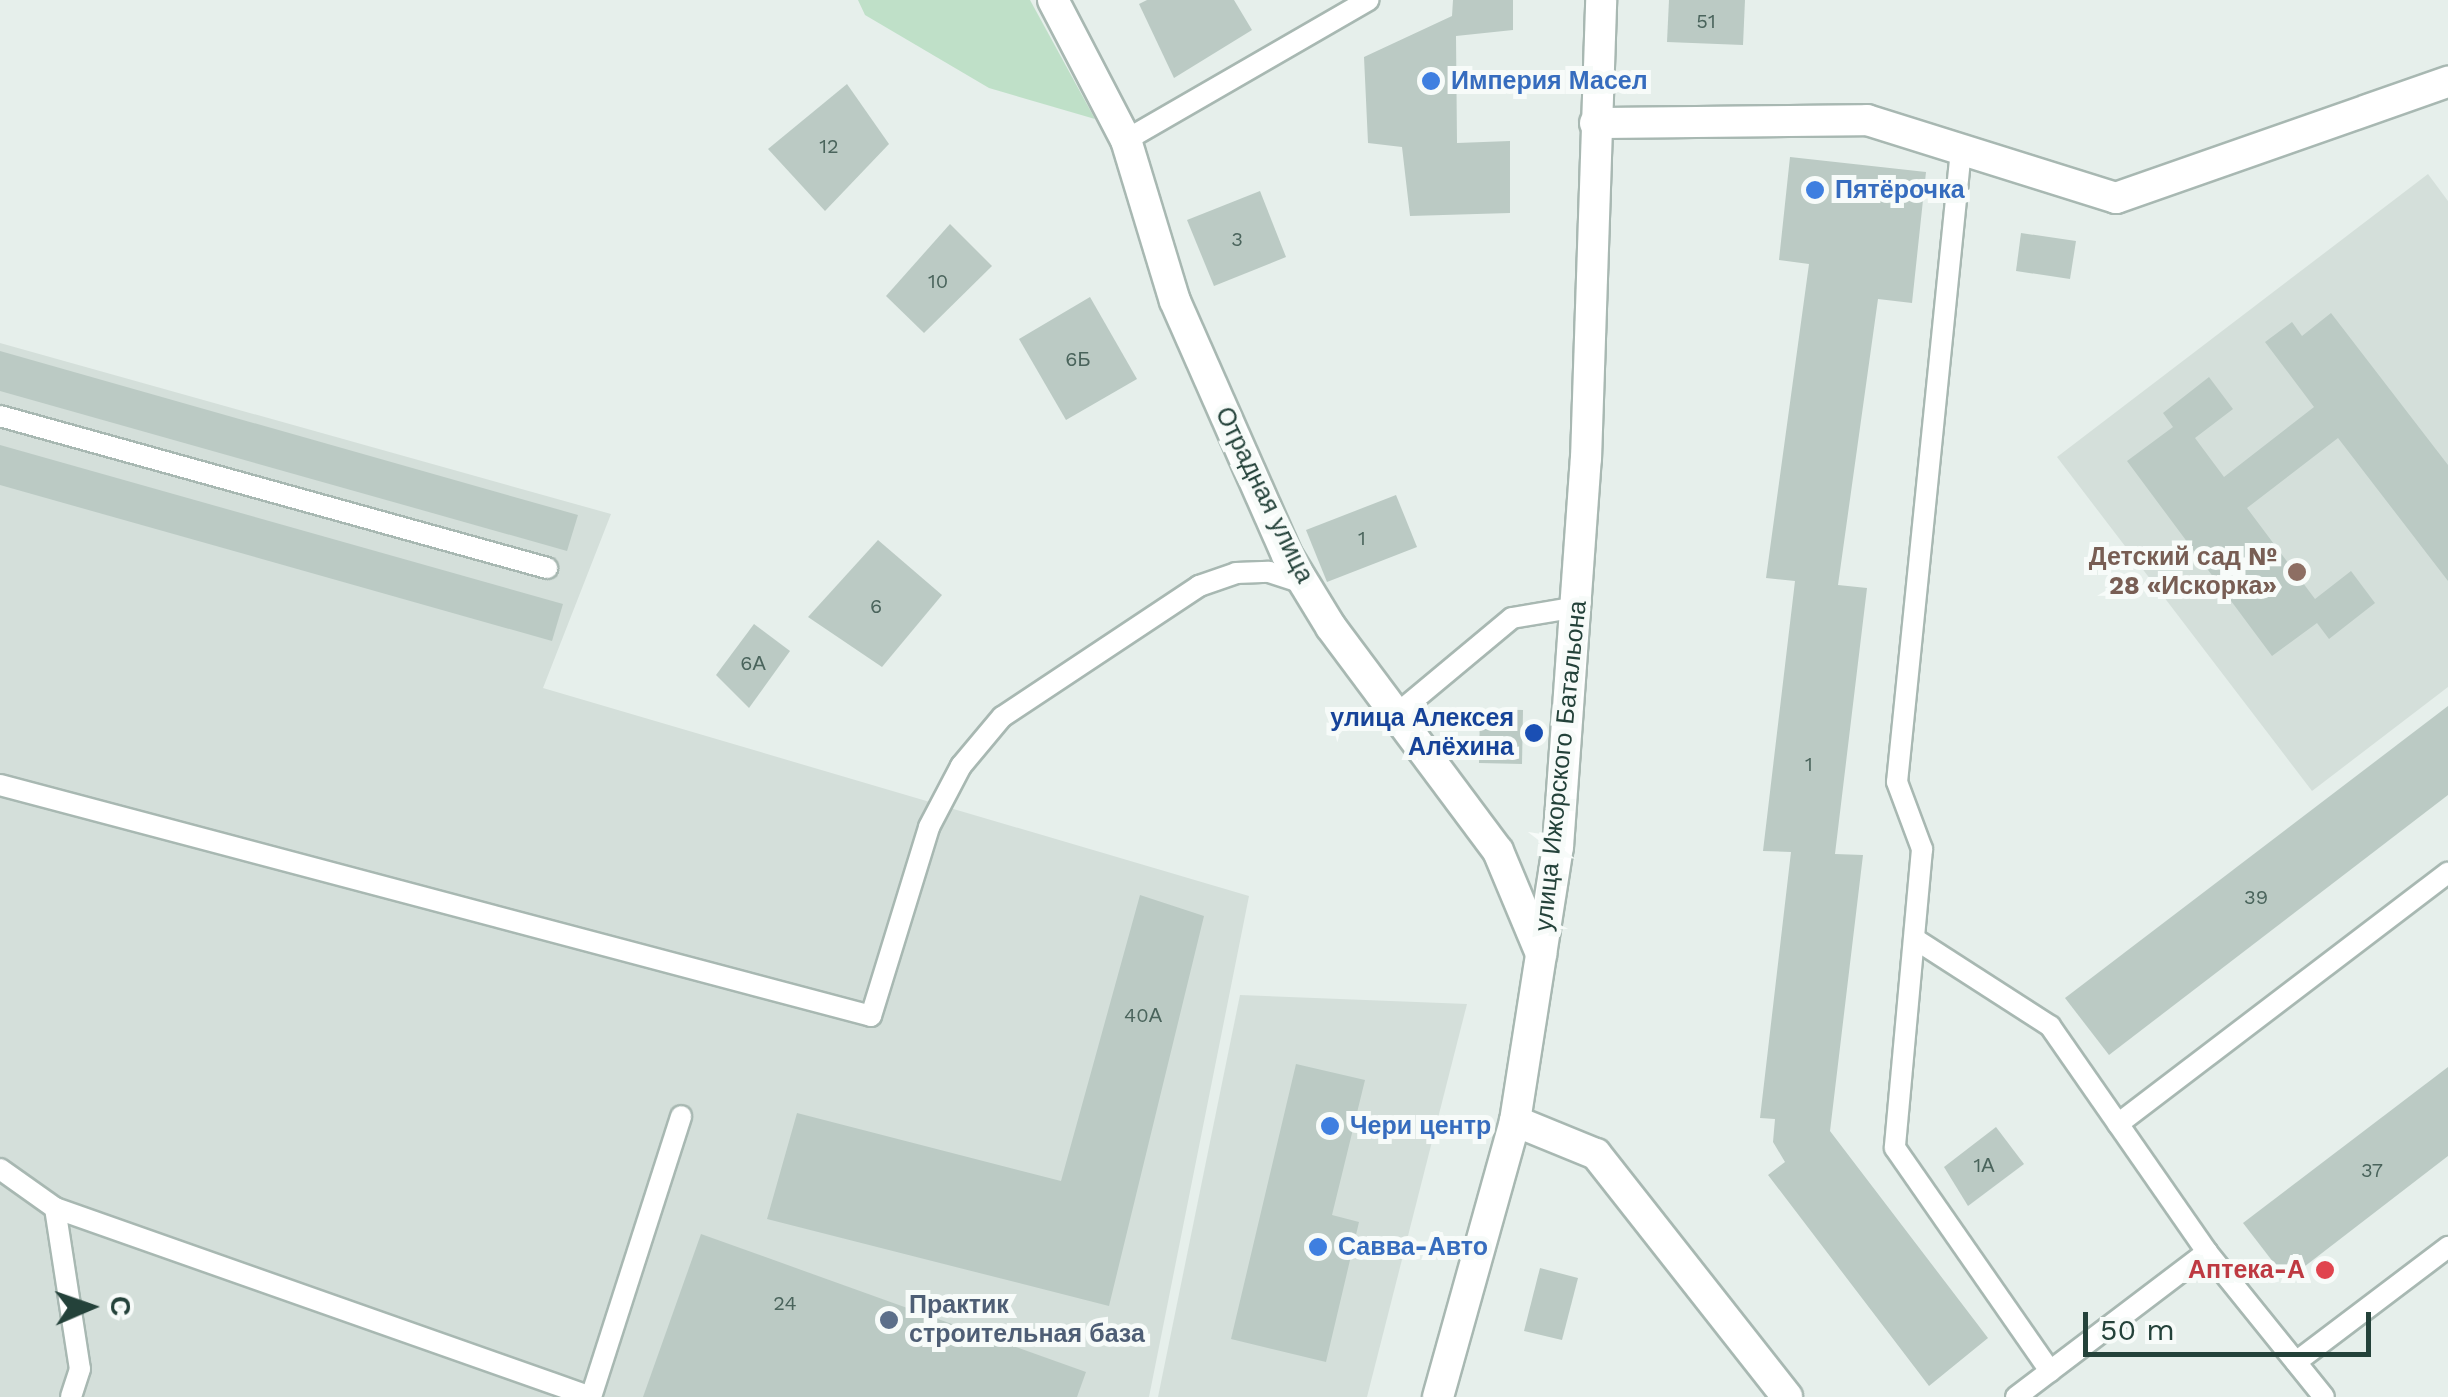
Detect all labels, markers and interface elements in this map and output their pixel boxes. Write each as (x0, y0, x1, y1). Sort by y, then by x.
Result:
house number: 51 (1696, 9, 1716, 33)
place label: Империя Масел (1451, 66, 1648, 96)
marker: Империя Масел (1420, 70, 1442, 92)
house number: 12 (819, 134, 839, 158)
place label: Пятёрочка (1835, 175, 1965, 205)
marker: Пятёрочка (1804, 179, 1826, 201)
house number: 3 (1231, 227, 1243, 251)
house number: 10 (928, 269, 948, 293)
house number: 6Б (1065, 347, 1091, 371)
street label: Отрадная улица (1208, 402, 1320, 588)
house number: 1 (1358, 526, 1366, 550)
place label: Детский сад № 28 «Искорка» (2089, 543, 2277, 602)
marker: Детский сад № 28 «Искорка» (2286, 561, 2308, 583)
house number: 6 (870, 594, 882, 618)
street label: улица Ижорского Батальона (1529, 599, 1593, 933)
house number: 6А (740, 651, 766, 675)
place label: улица Алексея Алёхина (1330, 704, 1514, 763)
marker: улица Алексея Алёхина (1523, 722, 1545, 744)
house number: 1 (1805, 752, 1813, 776)
house number: 39 (2244, 885, 2268, 909)
house number: 40А (1124, 1003, 1162, 1027)
place label: Чери центр (1350, 1111, 1491, 1141)
marker: Чери центр (1319, 1115, 1341, 1137)
house number: 1А (1973, 1153, 1995, 1177)
house number: 37 (2361, 1158, 2383, 1182)
place label: Савва-Авто (1338, 1232, 1488, 1262)
marker: Савва-Авто (1307, 1236, 1329, 1258)
place label: Аптека-А (2188, 1255, 2305, 1285)
north arrow (40, 1257, 140, 1357)
marker: Аптека-А (2314, 1259, 2336, 1281)
house number: 24 (773, 1291, 797, 1315)
place label: Практик строительная база (909, 1291, 1145, 1350)
scale bar (2088, 1292, 2376, 1354)
text: С (104, 1295, 137, 1317)
marker: Практик строительная база (878, 1309, 900, 1331)
text: 50 m (2100, 1312, 2175, 1347)

